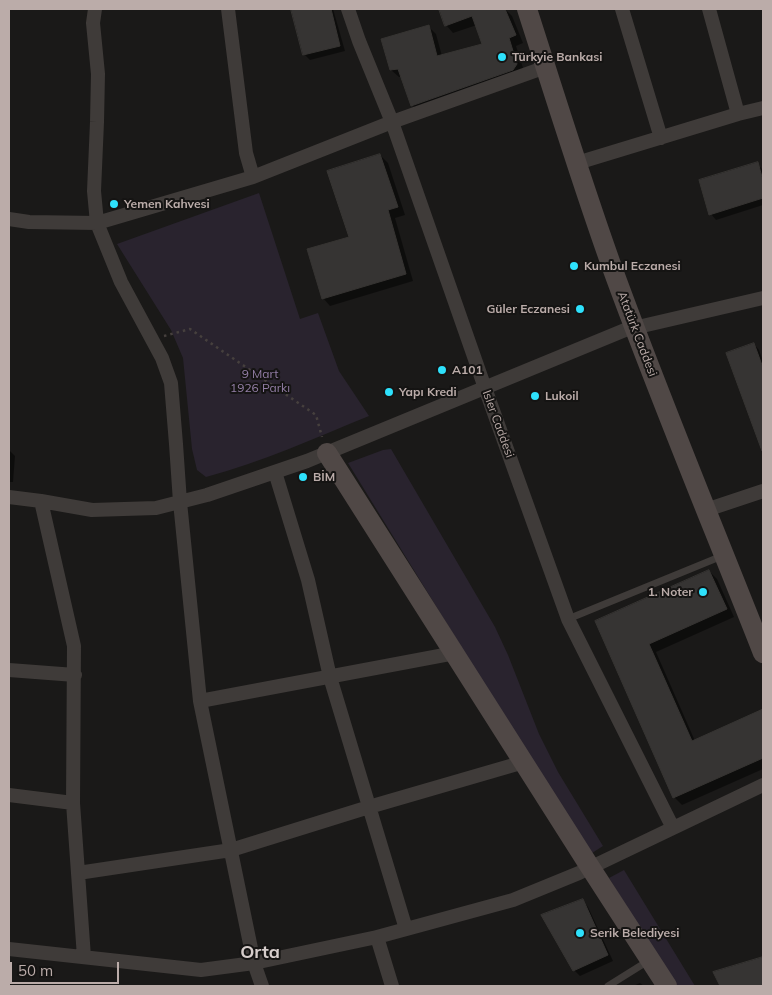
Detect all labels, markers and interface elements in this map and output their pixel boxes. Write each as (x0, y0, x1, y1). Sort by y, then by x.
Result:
place label: Türkyie Bankasi (512, 50, 602, 64)
marker: Türkyie Bankasi (496, 51, 508, 63)
place label: Yemen Kahvesi (124, 197, 210, 211)
marker: Yemen Kahvesi (108, 198, 120, 210)
place label: Kumbul Eczanesi (584, 259, 681, 273)
marker: Kumbul Eczanesi (568, 260, 580, 272)
street label: Atatürk Caddesi (614, 289, 660, 379)
place label: Güler Eczanesi (486, 302, 570, 316)
marker: Güler Eczanesi (574, 303, 586, 315)
place label: A101 (452, 363, 483, 377)
marker: A101 (436, 364, 448, 376)
park label: 9 Mart 1926 Parkı (230, 367, 290, 395)
place label: Yapı Kredi (399, 385, 457, 399)
marker: Yapı Kredi (383, 386, 395, 398)
street label: Isler Caddesi (479, 388, 517, 460)
place label: Lukoil (545, 389, 579, 403)
marker: Lukoil (529, 390, 541, 402)
place label: BİM (313, 470, 335, 484)
marker: BİM (297, 471, 309, 483)
place label: 1. Noter (648, 585, 693, 599)
marker: 1. Noter (697, 586, 709, 598)
place label: Serik Belediyesi (590, 926, 679, 940)
marker: Serik Belediyesi (574, 927, 586, 939)
district label: Orta (240, 942, 280, 964)
scale bar (12, 952, 121, 984)
text: 50 m (18, 961, 53, 980)

